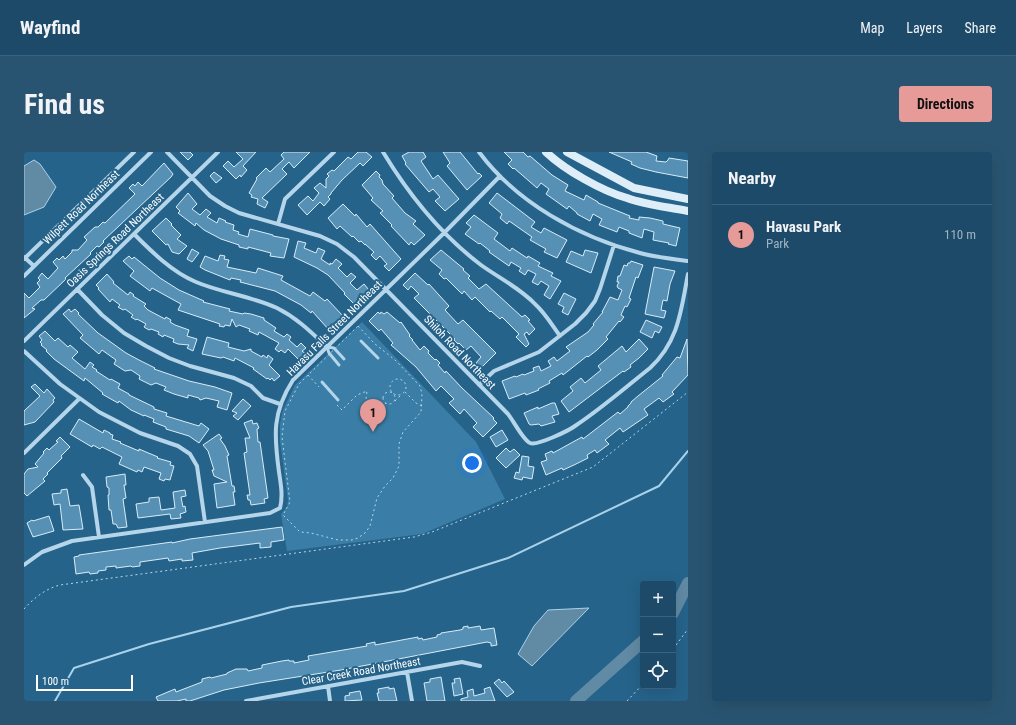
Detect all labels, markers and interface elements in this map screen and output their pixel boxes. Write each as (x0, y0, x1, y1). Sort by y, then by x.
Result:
text: Wayfind (20, 16, 80, 39)
text: Map (860, 20, 884, 36)
text: Layers (906, 20, 943, 36)
text: Share (965, 20, 996, 36)
button: Directions (899, 86, 992, 122)
text: Find us (24, 88, 105, 121)
street label: Wilpett Road Northeast (41, 168, 122, 247)
text: Nearby (728, 168, 776, 188)
street label: Oasis Springs Road Northeast (64, 190, 167, 290)
text: Havasu Park (766, 218, 841, 236)
text: 1 (738, 227, 744, 242)
text: 110 m (944, 227, 976, 242)
text: Park (766, 236, 789, 251)
street label: Havasu Falls Street Northeast (284, 278, 385, 379)
street label: Shiloh Road Northeast (421, 313, 498, 392)
pin: 1 (360, 399, 386, 432)
your location (462, 453, 482, 473)
map controls (640, 581, 676, 689)
button: + (640, 581, 676, 617)
button: − (640, 617, 676, 653)
button: locate (640, 653, 676, 689)
street label: Clear Creek Road Northeast (301, 655, 421, 688)
scale bar (36, 673, 133, 692)
text: 100 m (42, 675, 69, 688)

